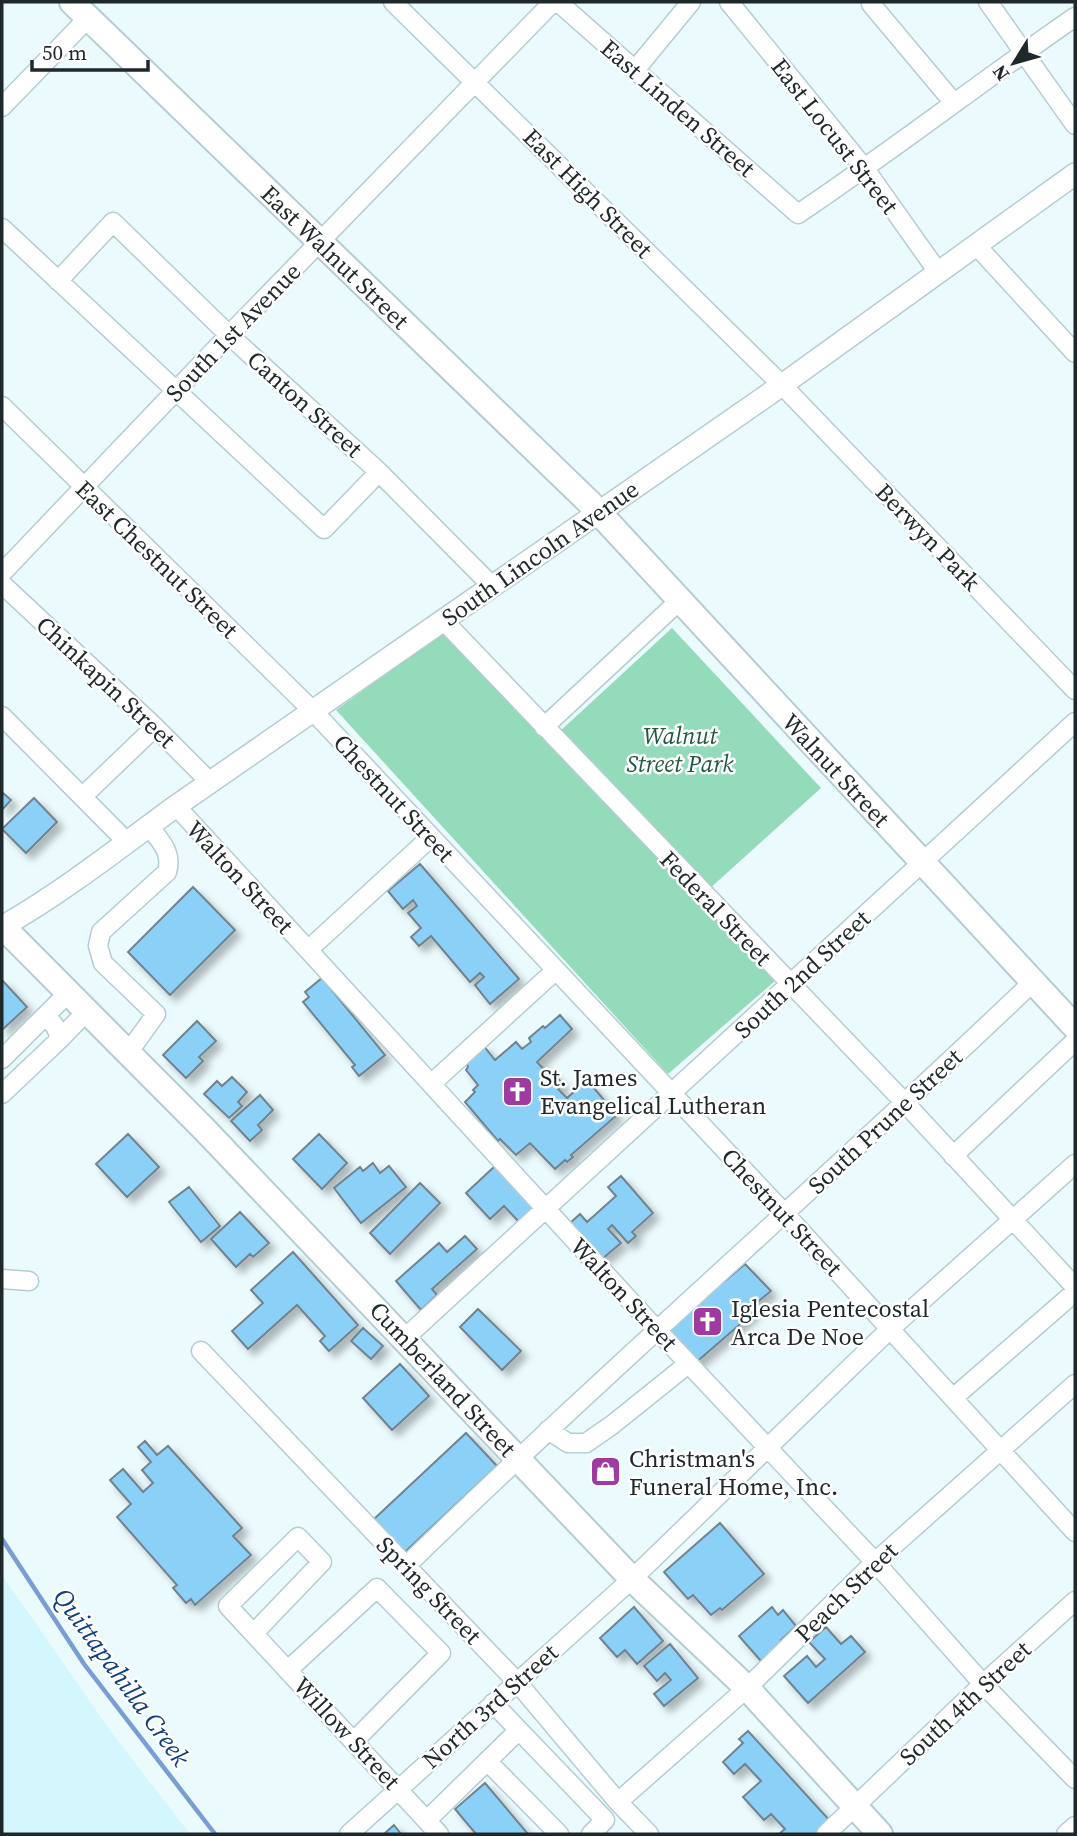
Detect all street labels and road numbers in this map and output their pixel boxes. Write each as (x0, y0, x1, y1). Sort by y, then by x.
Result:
street label: East Linden Street (594, 32, 762, 184)
street label: East Locust Street (764, 51, 906, 221)
street label: East High Street (516, 121, 660, 265)
street label: East Walnut Street (254, 178, 417, 337)
street label: South 1st Avenue (158, 255, 308, 409)
street label: Canton Street (240, 343, 370, 465)
street label: South Lincoln Avenue (435, 472, 645, 634)
street label: East Chestnut Street (68, 473, 246, 645)
street label: Berwyn Park (868, 476, 988, 599)
street label: Chinkapin Street (29, 609, 183, 755)
street label: Walnut Street (775, 706, 898, 834)
street label: Chestnut Street (326, 727, 462, 869)
street label: Walton Street (179, 813, 301, 941)
street label: Federal Street (653, 843, 779, 973)
street label: South 2nd Street (727, 902, 877, 1046)
street label: South Prune Street (801, 1041, 969, 1201)
street label: Chestnut Street (714, 1141, 850, 1283)
street label: Walton Street (563, 1230, 685, 1358)
street label: Cumberland Street (362, 1294, 524, 1464)
street label: Spring Street (369, 1529, 489, 1651)
street label: Peach Street (787, 1534, 905, 1650)
street label: South 4th Street (892, 1633, 1038, 1773)
street label: North 3rd Street (415, 1636, 565, 1776)
street label: Willow Street (286, 1669, 408, 1797)

